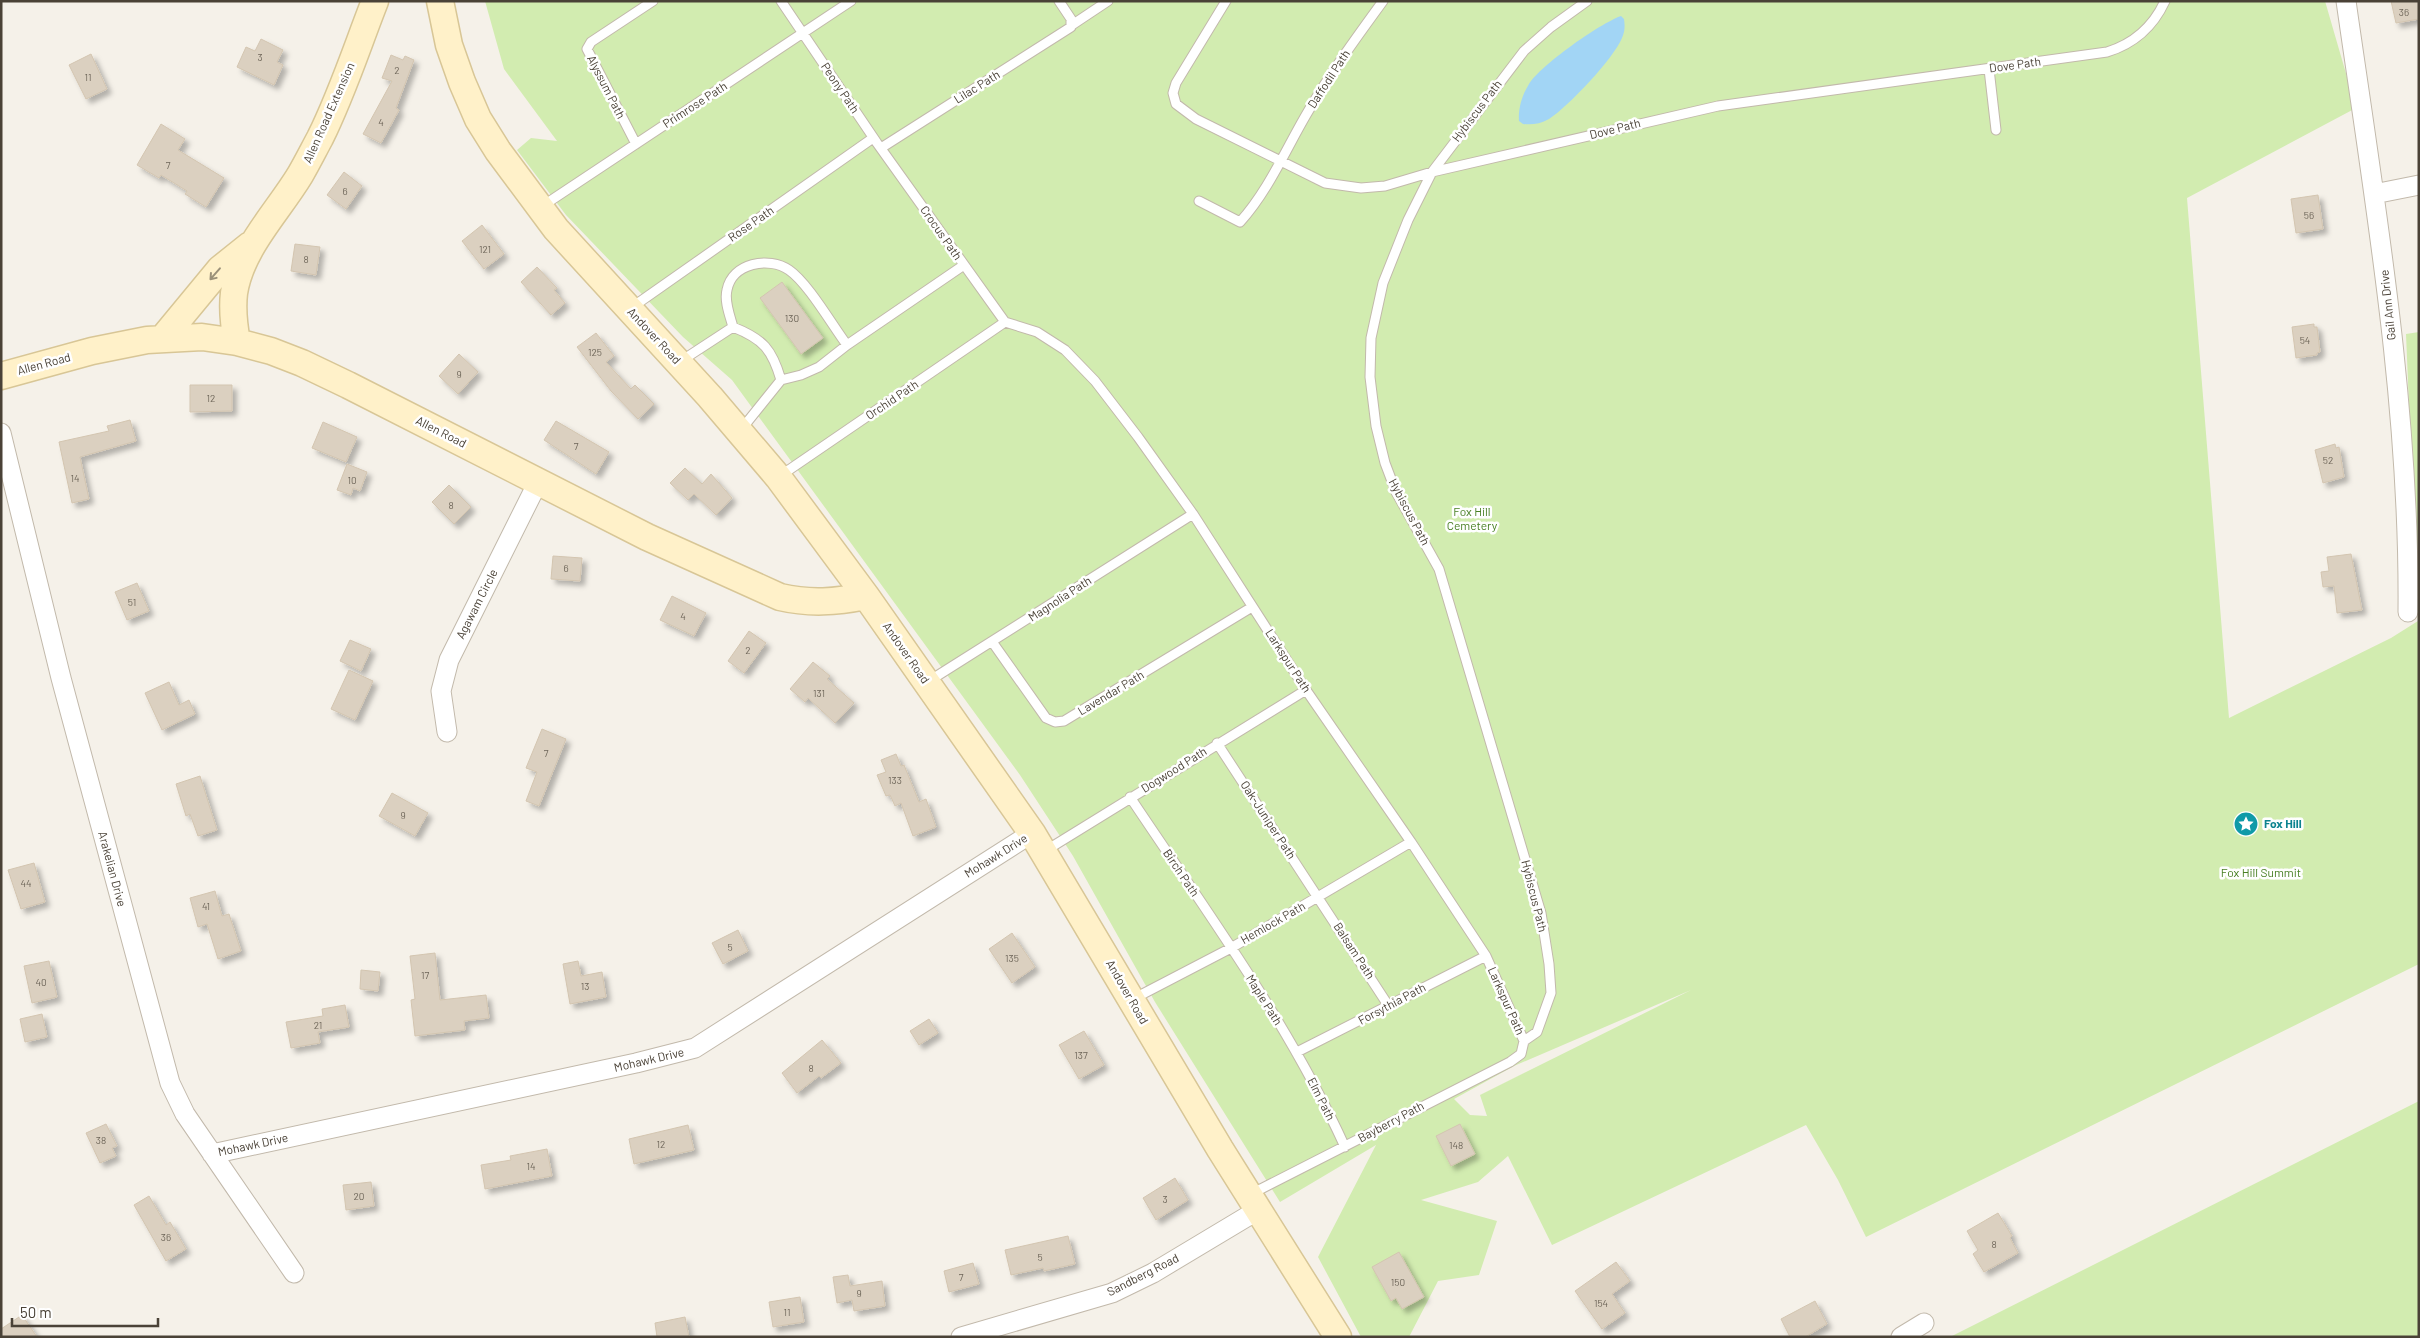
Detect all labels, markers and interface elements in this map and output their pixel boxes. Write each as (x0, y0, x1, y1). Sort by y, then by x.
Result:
house number: 36 (2399, 6, 2409, 18)
street label: Daffodil Path (1304, 47, 1352, 110)
house number: 3 (257, 51, 263, 63)
street label: Alyssum Path (585, 52, 629, 121)
street label: Dove Path (1988, 53, 2042, 75)
street label: Peony Path (819, 59, 863, 115)
street label: Allen Road Extension (300, 60, 357, 165)
house number: 2 (394, 64, 400, 76)
street label: Lilac Path (951, 67, 1002, 106)
house number: 11 (84, 71, 92, 83)
street label: Hybiscus Path (1448, 77, 1504, 144)
street label: Primrose Path (660, 78, 729, 130)
street label: Dove Path (1588, 115, 1642, 141)
house number: 4 (378, 116, 384, 128)
house number: 7 (166, 159, 171, 171)
house number: 6 (342, 185, 348, 197)
street label: Rose Path (725, 202, 776, 244)
street label: Crocus Path (918, 203, 966, 262)
house number: 56 (2304, 209, 2314, 221)
house number: 121 (479, 243, 491, 255)
house number: 8 (303, 253, 309, 265)
one-way arrow (209, 268, 221, 281)
street label: Gail Ann Drive (2376, 269, 2398, 341)
street label: Andover Road (625, 304, 684, 366)
house number: 130 (785, 312, 799, 324)
house number: 54 (2300, 334, 2310, 346)
house number: 125 (588, 346, 602, 358)
street label: Allen Road (16, 349, 72, 377)
house number: 9 (456, 368, 462, 380)
street label: Orchid Path (862, 376, 920, 422)
house number: 12 (207, 392, 215, 404)
street label: Allen Road (414, 412, 469, 450)
house number: 7 (574, 440, 579, 452)
house number: 52 (2323, 454, 2333, 466)
house number: 14 (70, 472, 80, 484)
house number: 10 (347, 474, 357, 486)
street label: Hybiscus Path (1386, 476, 1433, 547)
house number: 8 (448, 499, 454, 511)
park label: Fox Hill Cemetery (1447, 504, 1498, 532)
house number: 6 (563, 562, 569, 574)
street label: Agawam Circle (452, 566, 500, 641)
street label: Magnolia Path (1025, 573, 1094, 624)
house number: 51 (128, 596, 136, 608)
house number: 4 (680, 610, 686, 622)
street label: Andover Road (881, 619, 933, 686)
street label: Larkspur Path (1263, 626, 1315, 695)
house number: 2 (745, 644, 751, 656)
street label: Lavendar Path (1075, 667, 1146, 717)
house number: 131 (813, 687, 825, 699)
street label: Dogwood Path (1138, 743, 1209, 795)
house number: 7 (544, 747, 549, 759)
house number: 133 (888, 774, 902, 786)
street label: Oak-Juniper Path (1238, 778, 1299, 861)
house number: 9 (400, 809, 406, 821)
place icon: Fox Hill (2233, 811, 2259, 837)
place label: Fox Hill (2264, 816, 2302, 830)
street label: Arakelian Drive (96, 829, 130, 908)
street label: Mohawk Drive (961, 830, 1029, 880)
street label: Birch Path (1161, 846, 1203, 899)
street label: Hybiscus Path (1519, 858, 1551, 933)
park label: Fox Hill Summit (2221, 865, 2301, 879)
house number: 44 (20, 877, 32, 889)
street label: Hemlock Path (1238, 898, 1307, 946)
house number: 41 (202, 900, 210, 912)
street label: Balsam Path (1331, 920, 1378, 981)
house number: 5 (727, 941, 733, 953)
house number: 135 (1005, 952, 1019, 964)
street label: Andover Road (1104, 957, 1152, 1026)
street label: Larkspur Path (1486, 964, 1528, 1037)
house number: 17 (421, 969, 429, 981)
street label: Maple Path (1244, 972, 1286, 1027)
house number: 40 (35, 976, 47, 988)
street label: Forsythia Path (1355, 979, 1428, 1027)
house number: 13 (581, 980, 589, 992)
house number: 21 (314, 1019, 322, 1031)
street label: Mohawk Drive (612, 1044, 685, 1074)
house number: 137 (1074, 1049, 1088, 1061)
house number: 8 (808, 1062, 814, 1074)
street label: Elm Path (1305, 1075, 1339, 1122)
street label: Bayberry Path (1355, 1098, 1426, 1144)
street label: Mohawk Drive (216, 1130, 289, 1158)
house number: 38 (96, 1134, 106, 1146)
house number: 12 (657, 1138, 665, 1150)
house number: 148 (1449, 1139, 1463, 1151)
house number: 14 (526, 1160, 536, 1172)
house number: 20 (353, 1190, 365, 1202)
house number: 3 (1162, 1193, 1168, 1205)
house number: 36 (161, 1231, 171, 1243)
house number: 8 (1991, 1238, 1997, 1250)
street label: Sandberg Road (1104, 1250, 1181, 1298)
house number: 5 (1037, 1251, 1043, 1263)
house number: 7 (959, 1271, 964, 1283)
house number: 150 (1391, 1276, 1405, 1288)
house number: 9 (856, 1287, 862, 1299)
scale bar (12, 1296, 159, 1328)
house number: 154 (1594, 1297, 1608, 1309)
text: 50 m (20, 1303, 52, 1321)
house number: 11 (783, 1306, 791, 1318)

